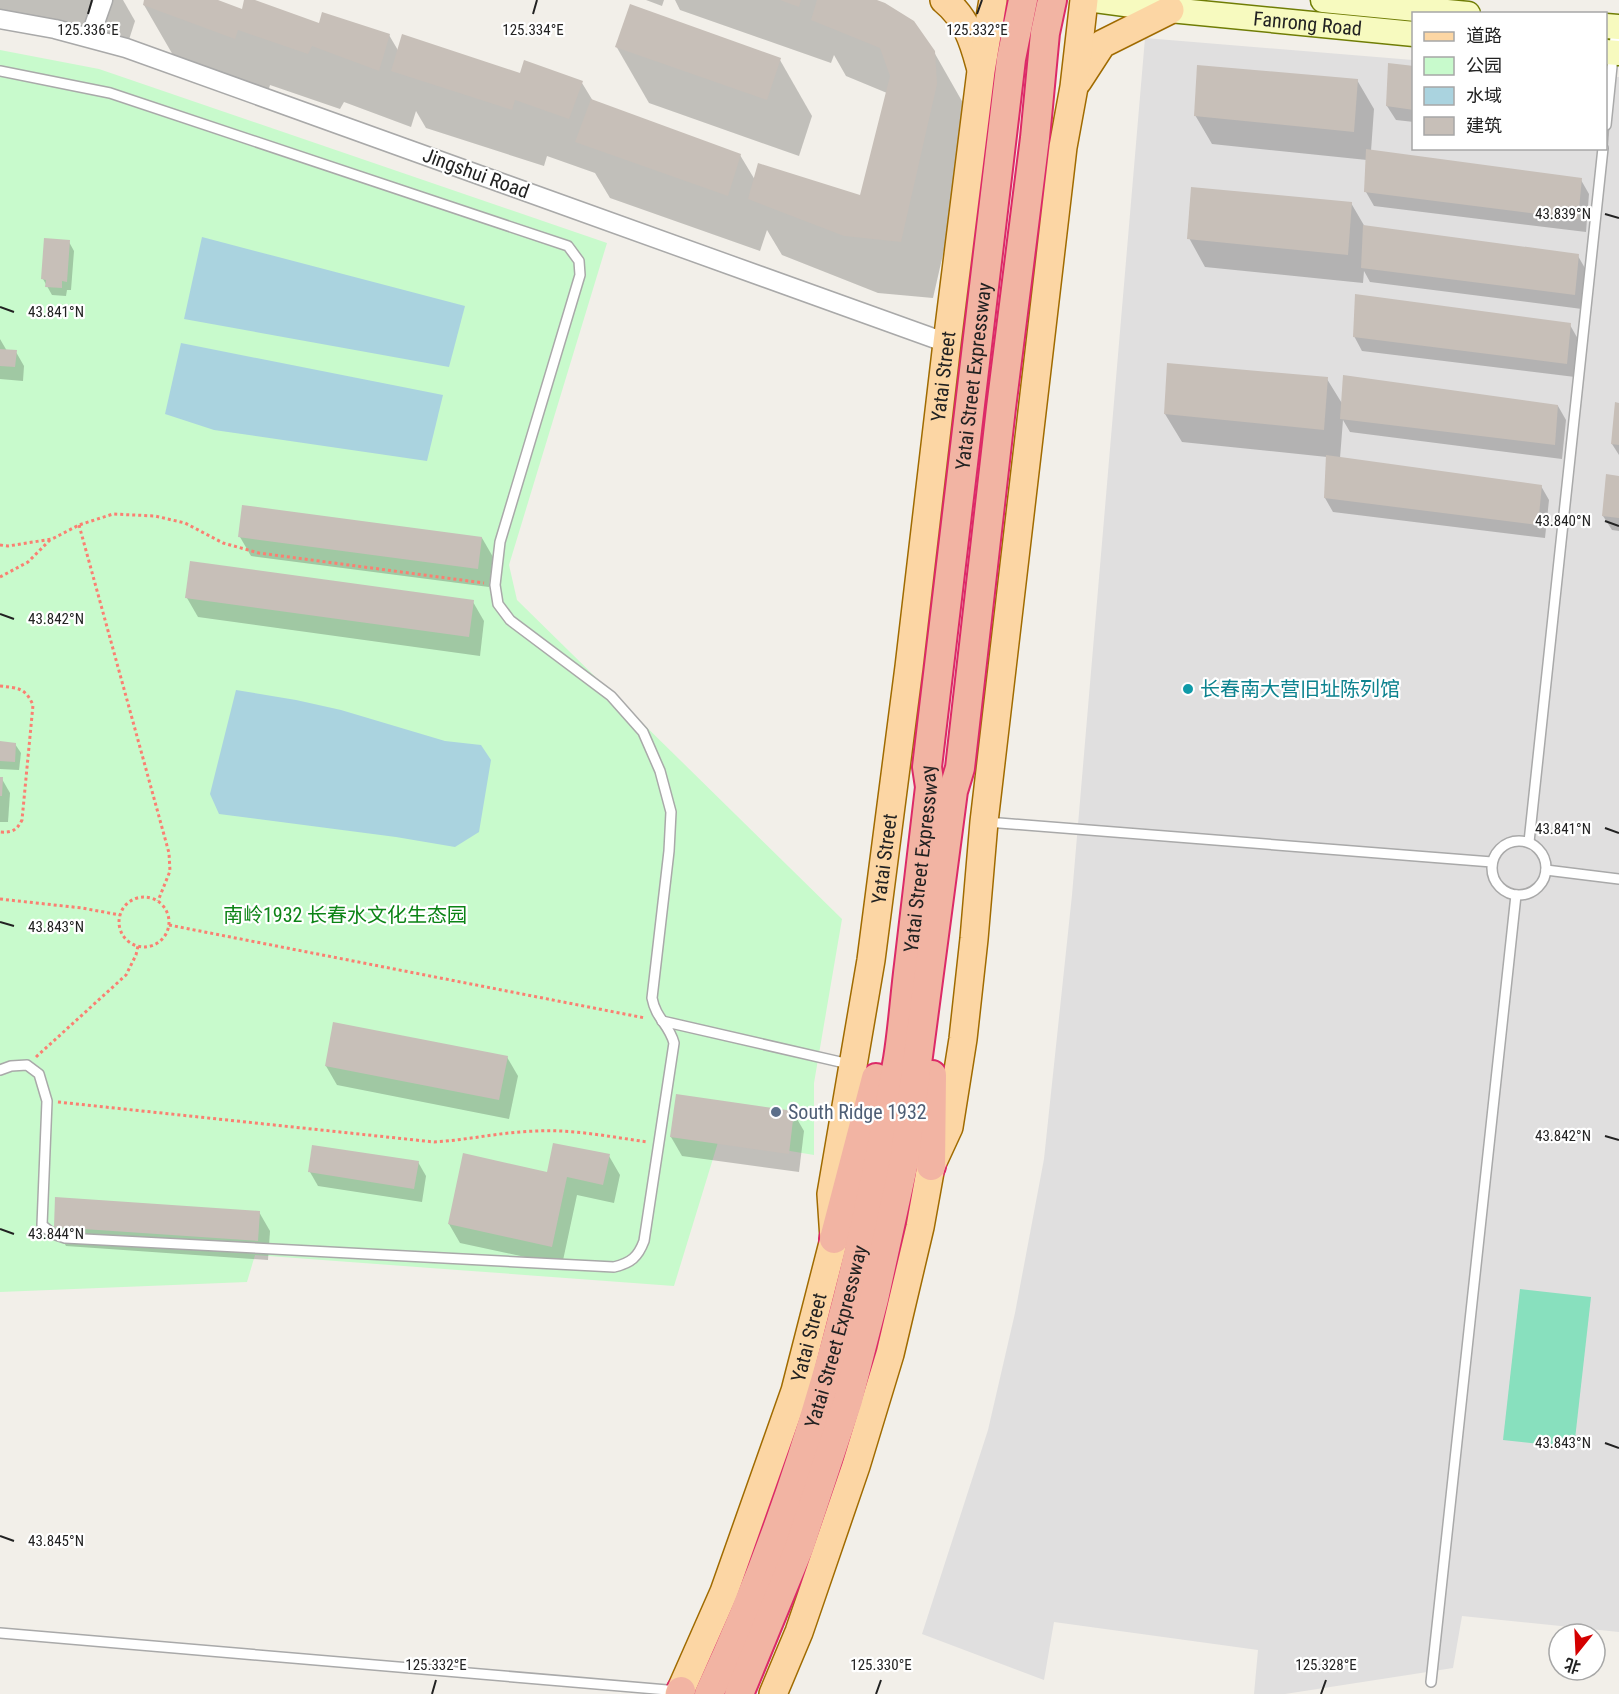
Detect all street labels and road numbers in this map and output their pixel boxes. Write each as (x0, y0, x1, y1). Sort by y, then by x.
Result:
street label: Fanrong Road (1252, 6, 1363, 41)
street label: Jingshui Road (419, 143, 533, 203)
street label: Yatai Street Expressway (950, 281, 996, 471)
street label: Yatai Street (926, 330, 960, 423)
street label: Yatai Street Expressway (899, 764, 942, 954)
street label: Yatai Street (866, 812, 902, 906)
street label: Yatai Street Expressway (799, 1242, 871, 1430)
street label: Yatai Street (786, 1290, 832, 1384)

